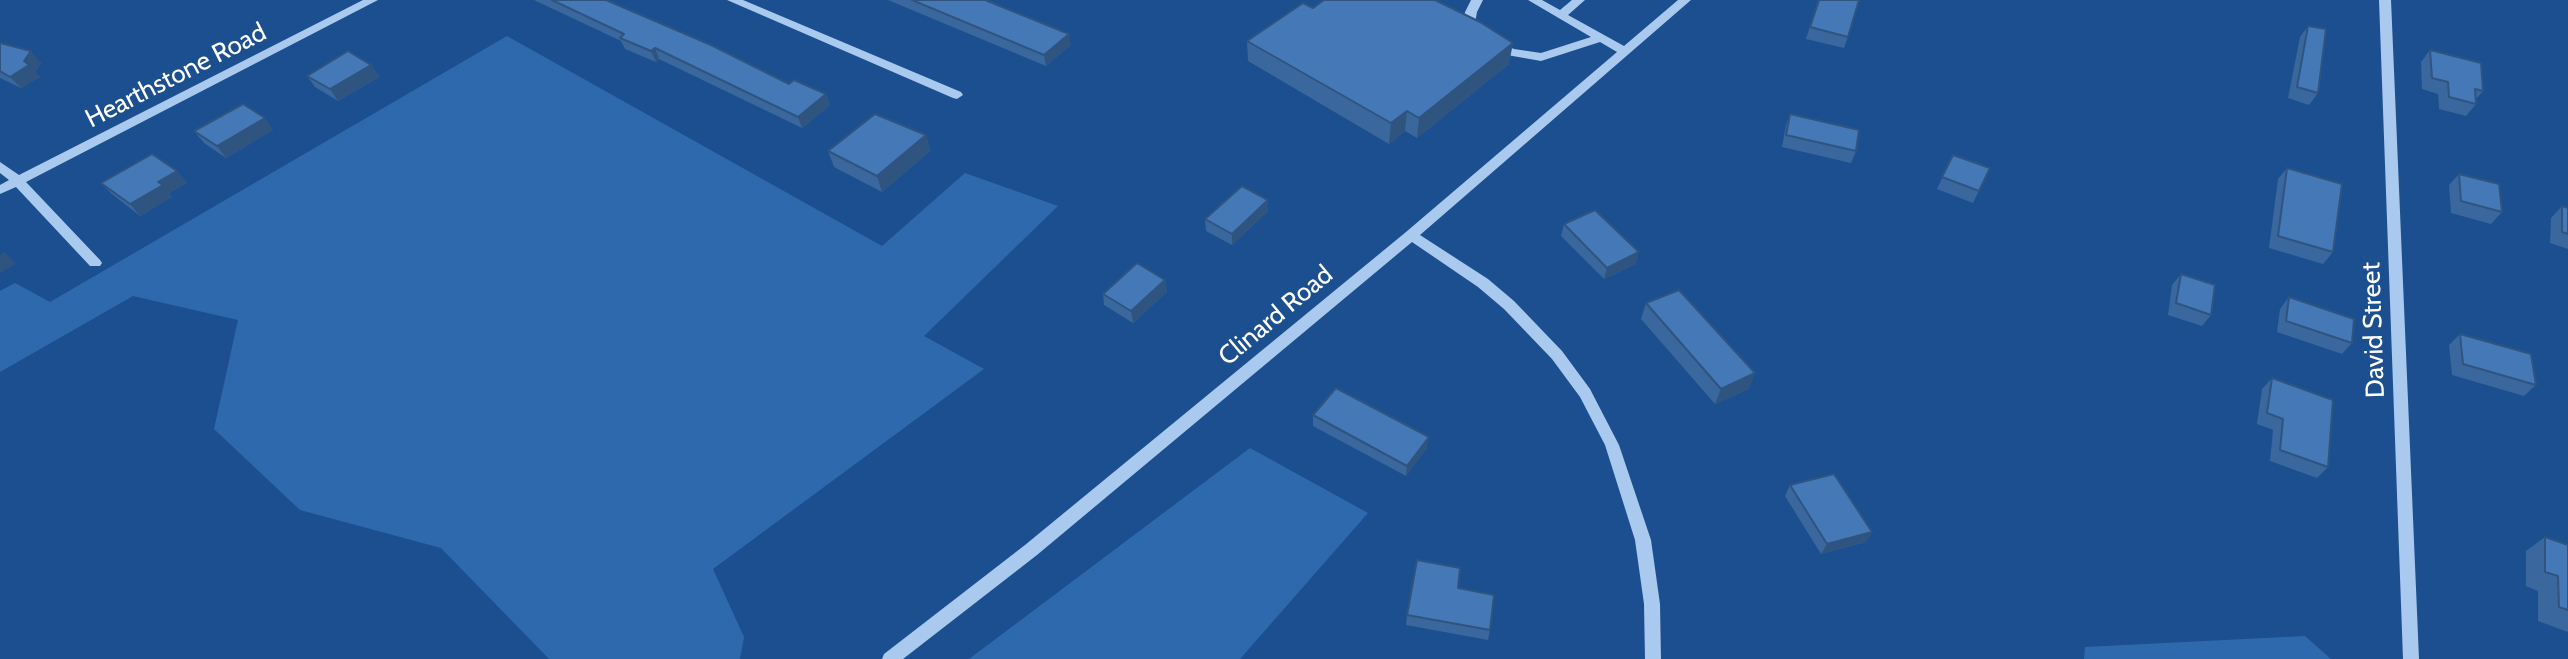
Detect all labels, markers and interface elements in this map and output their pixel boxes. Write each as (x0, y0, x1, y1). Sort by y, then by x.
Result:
street label: Hearthstone Road (80, 17, 272, 135)
street label: Clinard Road (1213, 259, 1339, 373)
street label: David Street (2356, 261, 2392, 399)

